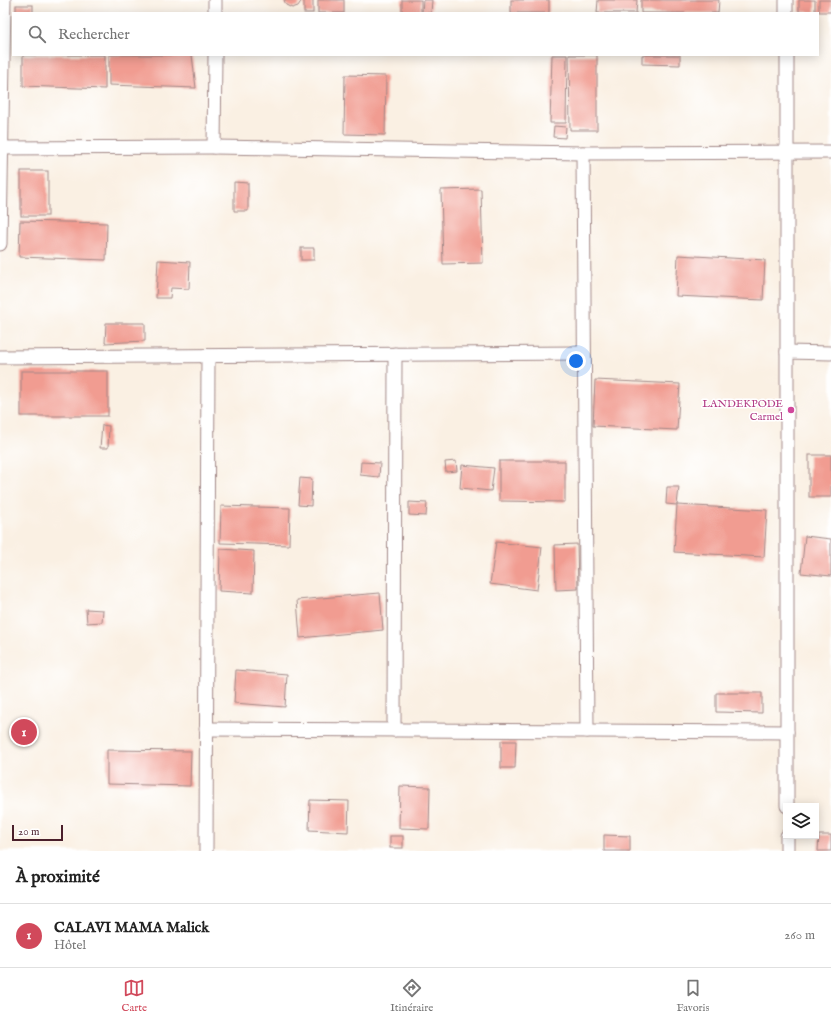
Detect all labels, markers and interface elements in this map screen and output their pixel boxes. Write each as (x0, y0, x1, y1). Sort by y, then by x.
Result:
search box (12, 12, 819, 56)
icon: search (26, 23, 48, 45)
text: Rechercher (58, 25, 130, 44)
your location (566, 351, 586, 371)
place label: LANDEKPODE Carmel (702, 397, 783, 424)
marker: LANDEKPODE Carmel (786, 405, 796, 415)
pin: 1 (11, 717, 37, 747)
map controls (783, 803, 819, 839)
button: layers (783, 803, 819, 839)
scale bar (12, 823, 63, 842)
text: 20 m (18, 825, 39, 839)
text: À proximité (16, 867, 100, 888)
text: CALAVI MAMA Malick (54, 918, 209, 937)
text: 1 (27, 927, 31, 944)
text: 260 m (784, 927, 815, 944)
text: Hôtel (54, 937, 86, 954)
tab: Carte (122, 977, 147, 1015)
tab: Itinéraire (390, 977, 433, 1015)
tab: Favoris (676, 977, 709, 1015)

